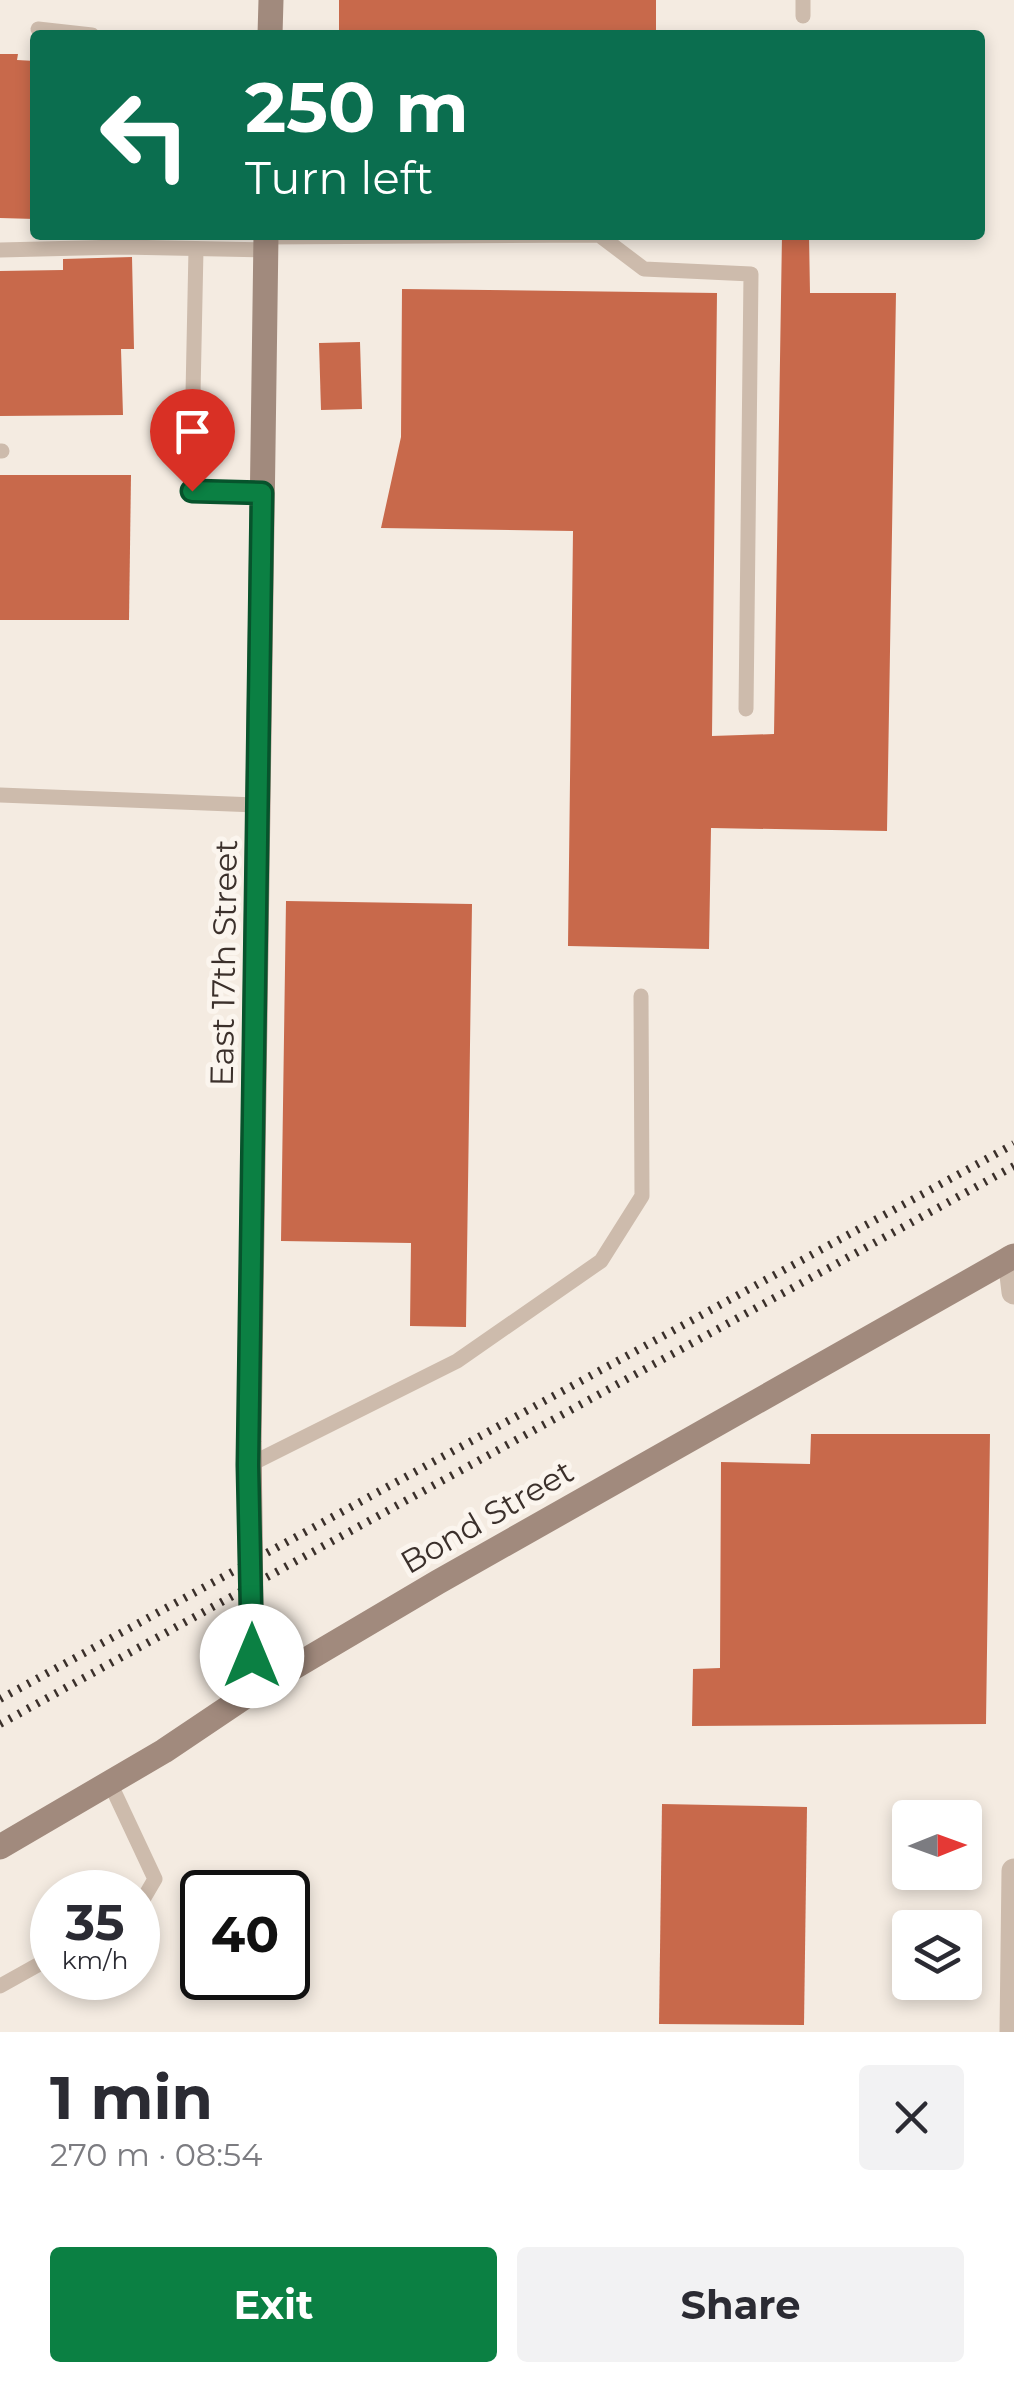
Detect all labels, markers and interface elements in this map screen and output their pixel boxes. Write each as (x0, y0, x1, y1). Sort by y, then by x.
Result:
text: 250 m (245, 64, 469, 150)
icon: left (80, 70, 210, 200)
text: Turn left (245, 150, 433, 205)
pin (150, 389, 235, 492)
icon: arrive (165, 404, 220, 459)
street label: East 17th Street (202, 839, 245, 1087)
street label: Bond Street (394, 1452, 580, 1582)
position arrow (200, 1604, 304, 1708)
north arrow (892, 1800, 982, 1890)
map controls (892, 1800, 982, 2000)
speed limit sign: 40 (180, 1870, 310, 2000)
text: 35 (66, 1892, 124, 1953)
button: layers (892, 1910, 982, 2000)
text: km/h (62, 1945, 128, 1975)
text: 1 min (50, 2061, 213, 2134)
button: close (859, 2065, 964, 2170)
text: 270 m · 08:54 (50, 2135, 262, 2174)
button: Exit (50, 2247, 497, 2362)
button: Share (517, 2247, 964, 2362)

